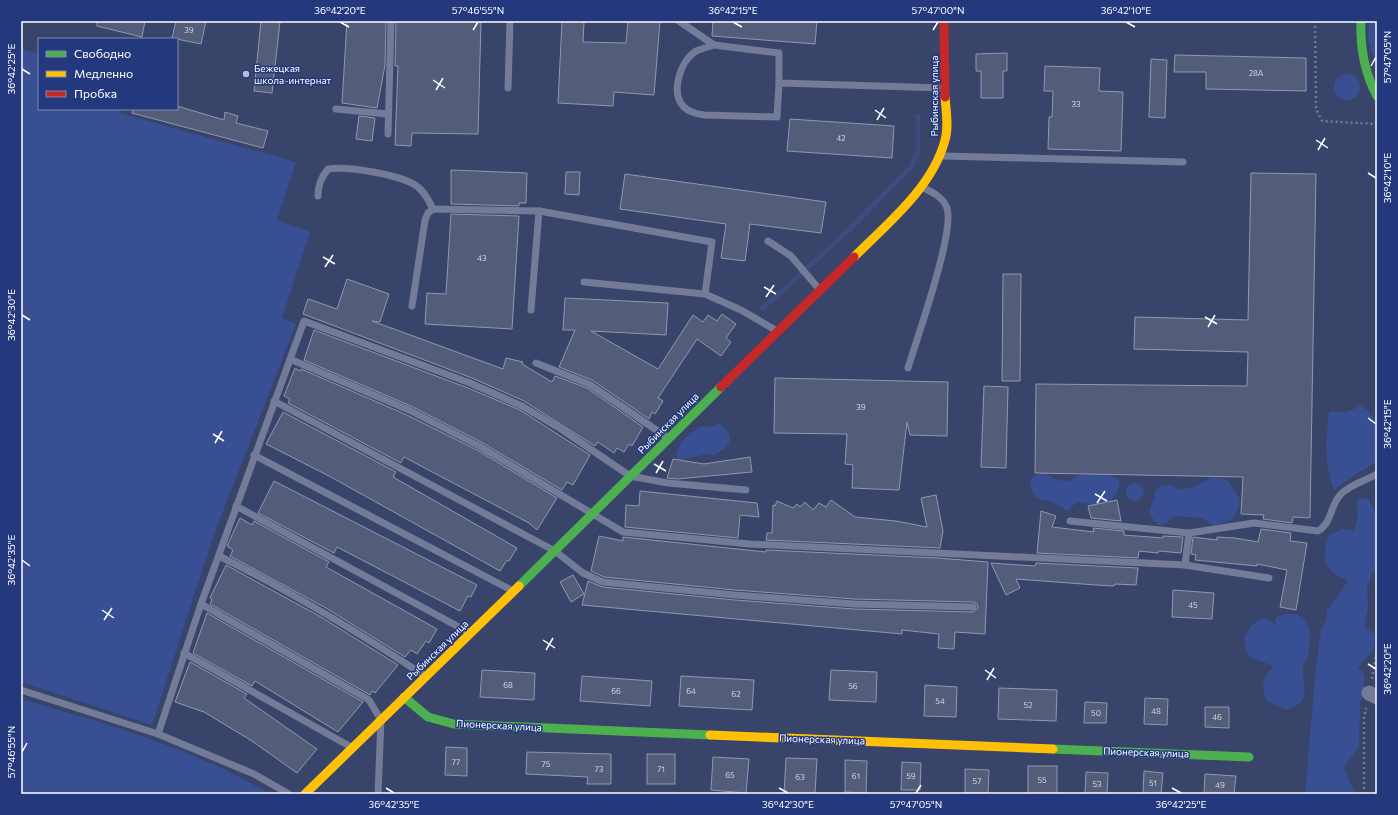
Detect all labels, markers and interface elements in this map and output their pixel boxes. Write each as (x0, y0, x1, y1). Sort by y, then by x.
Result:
text: 36°42'20"E (314, 4, 366, 16)
text: 57°46'55"N (452, 4, 504, 16)
text: 36°42'15"E (708, 4, 758, 16)
text: 57°47'00"N (911, 4, 965, 16)
text: 36°42'10"E (1101, 4, 1151, 16)
house number: 39 (184, 25, 194, 35)
text: 57°47'05"N (1381, 31, 1393, 83)
legend (38, 38, 178, 110)
text: 36°42'25"E (5, 44, 17, 94)
text: Свободно (74, 46, 131, 60)
street label: Рыбинская улица (928, 55, 940, 137)
place label: Бежецкая школа-интернат (254, 62, 332, 86)
text: Медленно (74, 66, 133, 80)
house number: 28А (1249, 68, 1264, 78)
marker: Бежецкая школа-интернат (241, 69, 251, 79)
text: Пробка (74, 86, 117, 100)
house number: 33 (1071, 99, 1081, 109)
house number: 42 (836, 133, 846, 143)
text: 36°42'10"E (1381, 153, 1393, 203)
house number: 43 (477, 253, 487, 263)
text: 36°42'30"E (5, 289, 17, 341)
street label: Рыбинская улица (635, 390, 701, 456)
text: 36°42'15"E (1381, 399, 1393, 449)
house number: 39 (856, 402, 866, 412)
text: 36°42'35"E (5, 534, 17, 585)
house number: 45 (1188, 600, 1198, 610)
street label: Рыбинская улица (404, 618, 470, 682)
text: 36°42'20"E (1381, 643, 1393, 695)
house number: 68 (503, 680, 513, 690)
house number: 56 (848, 681, 858, 691)
house number: 66 (611, 686, 621, 696)
house number: 64 (686, 686, 696, 696)
house number: 62 (731, 689, 741, 699)
house number: 54 (935, 696, 945, 706)
house number: 52 (1023, 700, 1033, 710)
house number: 48 (1151, 706, 1161, 716)
house number: 50 (1091, 708, 1101, 718)
house number: 46 (1212, 712, 1222, 722)
street label: Пионерская улица (456, 717, 542, 733)
text: 57°46'55"N (5, 726, 17, 778)
street label: Пионерская улица (779, 732, 865, 746)
street label: Пионерская улица (1103, 745, 1189, 759)
house number: 77 (452, 757, 460, 767)
house number: 75 (542, 759, 551, 769)
house number: 73 (595, 764, 604, 774)
house number: 71 (657, 764, 665, 774)
house number: 65 (725, 770, 735, 780)
house number: 61 (852, 771, 860, 781)
house number: 59 (906, 771, 916, 781)
house number: 63 (795, 772, 805, 782)
house number: 55 (1037, 775, 1047, 785)
house number: 57 (973, 776, 981, 786)
house number: 51 (1149, 778, 1157, 788)
house number: 53 (1092, 779, 1102, 789)
house number: 49 (1215, 780, 1225, 790)
text: 36°42'35"E (369, 798, 420, 810)
text: 36°42'30"E (762, 798, 814, 810)
text: 57°47'05"N (890, 798, 942, 810)
text: 36°42'25"E (1156, 798, 1206, 810)

